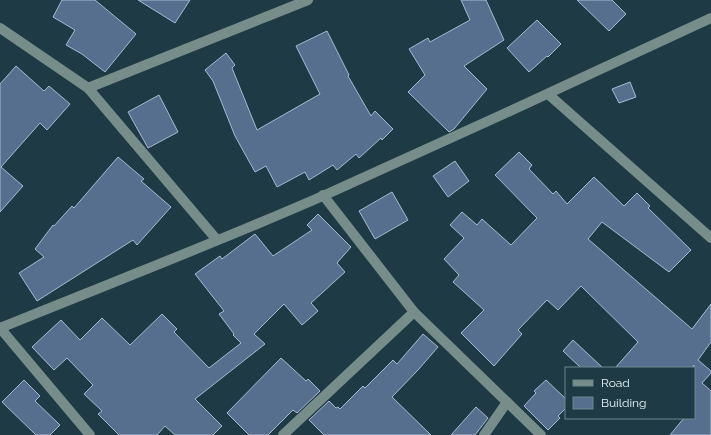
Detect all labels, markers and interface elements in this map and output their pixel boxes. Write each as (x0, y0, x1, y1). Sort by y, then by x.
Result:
legend (565, 367, 695, 419)
text: Road (601, 376, 630, 390)
text: Building (601, 396, 647, 410)

